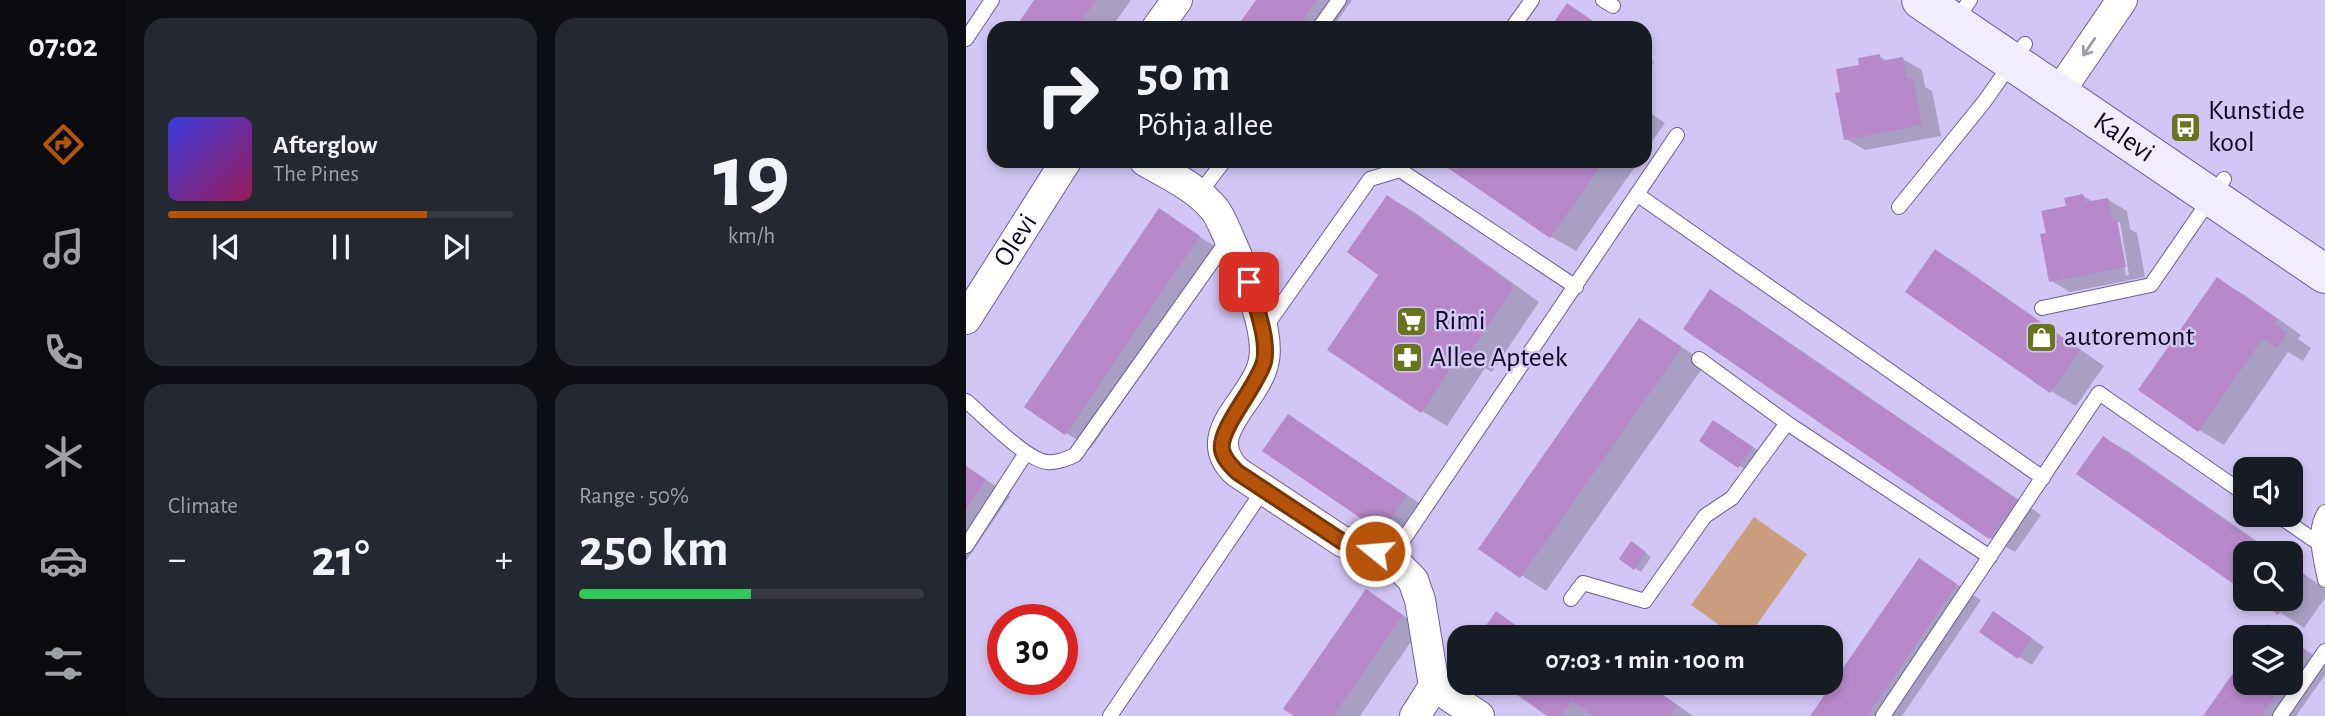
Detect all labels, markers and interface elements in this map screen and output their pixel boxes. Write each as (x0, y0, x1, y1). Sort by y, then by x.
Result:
text: 07:02 (28, 30, 98, 62)
one-way arrow (2082, 37, 2096, 56)
icon: right (1022, 49, 1113, 140)
text: 50 m (1137, 51, 1231, 100)
place label: Kunstide kool (2208, 97, 2305, 157)
street label: Kalevi (2088, 107, 2159, 168)
text: Põhja allee (1137, 109, 1273, 141)
bus stop icon: Kunstide kool (2168, 110, 2202, 144)
icon: directions (39, 120, 88, 169)
text: Afterglow (273, 132, 377, 158)
text: 19 (713, 132, 790, 223)
text: The Pines (273, 163, 359, 186)
street label: Olevi (989, 209, 1043, 272)
icon: music (39, 224, 88, 273)
text: km/h (728, 225, 775, 248)
icon: previous (207, 228, 245, 266)
icon: pause (322, 228, 360, 266)
icon: next (437, 228, 475, 266)
pin (1219, 252, 1279, 312)
icon: arrive (1230, 263, 1268, 301)
supermarket icon: Rimi (1394, 304, 1428, 338)
place label: Rimi (1434, 307, 1486, 335)
shop icon: autoremont (2024, 320, 2058, 354)
place label: autoremont (2064, 323, 2194, 351)
icon: phone (39, 328, 88, 377)
pharmacy icon: Allee Apteek (1390, 341, 1424, 375)
place label: Allee Apteek (1430, 344, 1568, 372)
icon: climate (39, 432, 88, 481)
map controls (2233, 457, 2303, 695)
button: sound (2233, 457, 2303, 527)
text: Range · 50% (579, 485, 689, 508)
text: Climate (168, 495, 238, 518)
position arrow (1338, 514, 1412, 588)
text: 250 km (579, 523, 729, 575)
text: 21° (311, 533, 370, 585)
icon: car (39, 536, 88, 585)
text: − (168, 541, 186, 579)
text: + (495, 541, 513, 579)
button: search (2233, 541, 2303, 611)
speed limit sign: 30 (987, 604, 1078, 695)
button: layers (2233, 625, 2303, 695)
icon: filters (39, 639, 88, 688)
text: 07:03 · 1 min · 100 m (1545, 647, 1745, 673)

